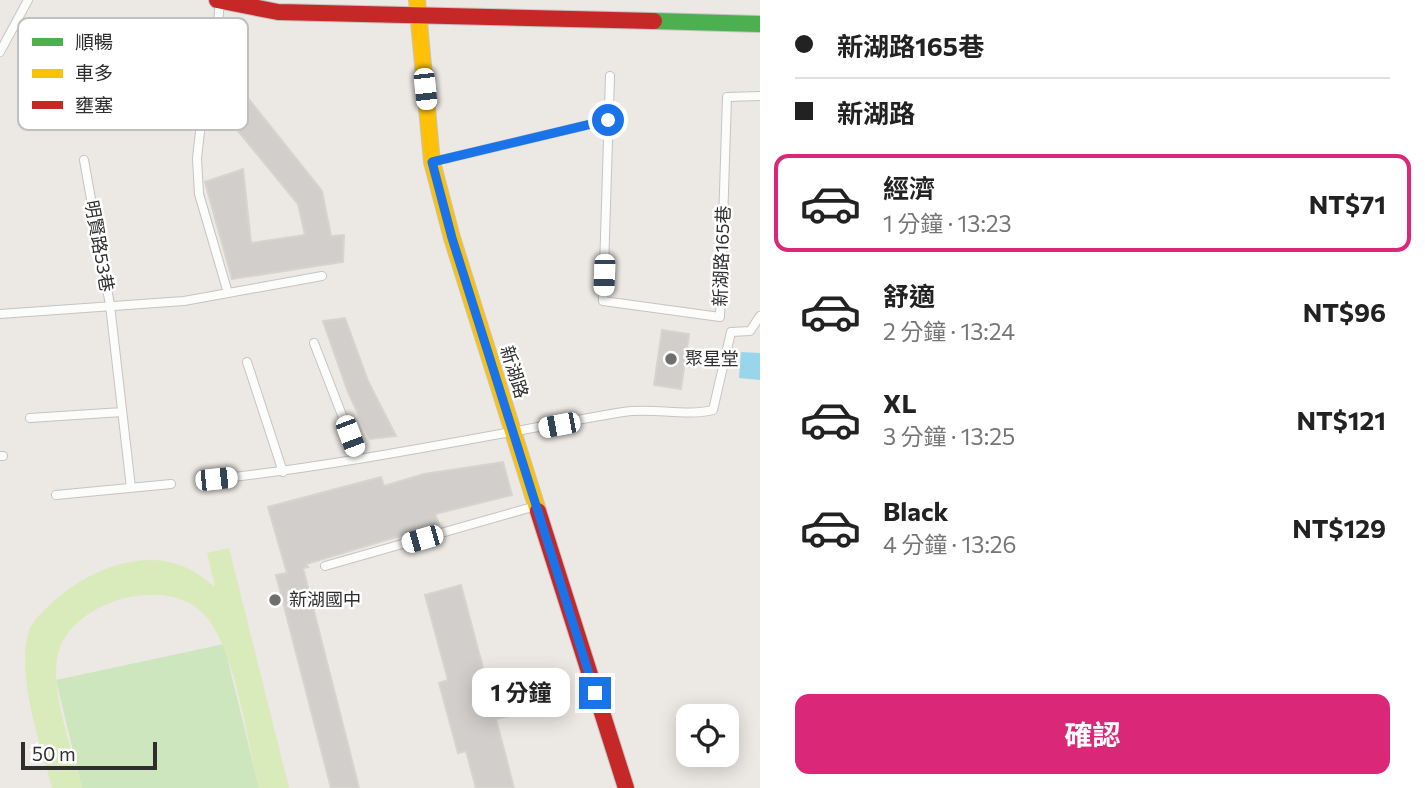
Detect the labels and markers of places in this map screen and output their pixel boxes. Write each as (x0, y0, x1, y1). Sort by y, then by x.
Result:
place label: 聚星堂 (685, 347, 739, 369)
marker: 聚星堂 (663, 351, 679, 367)
place label: 新湖國中 (289, 588, 361, 610)
marker: 新湖國中 (267, 592, 283, 608)

